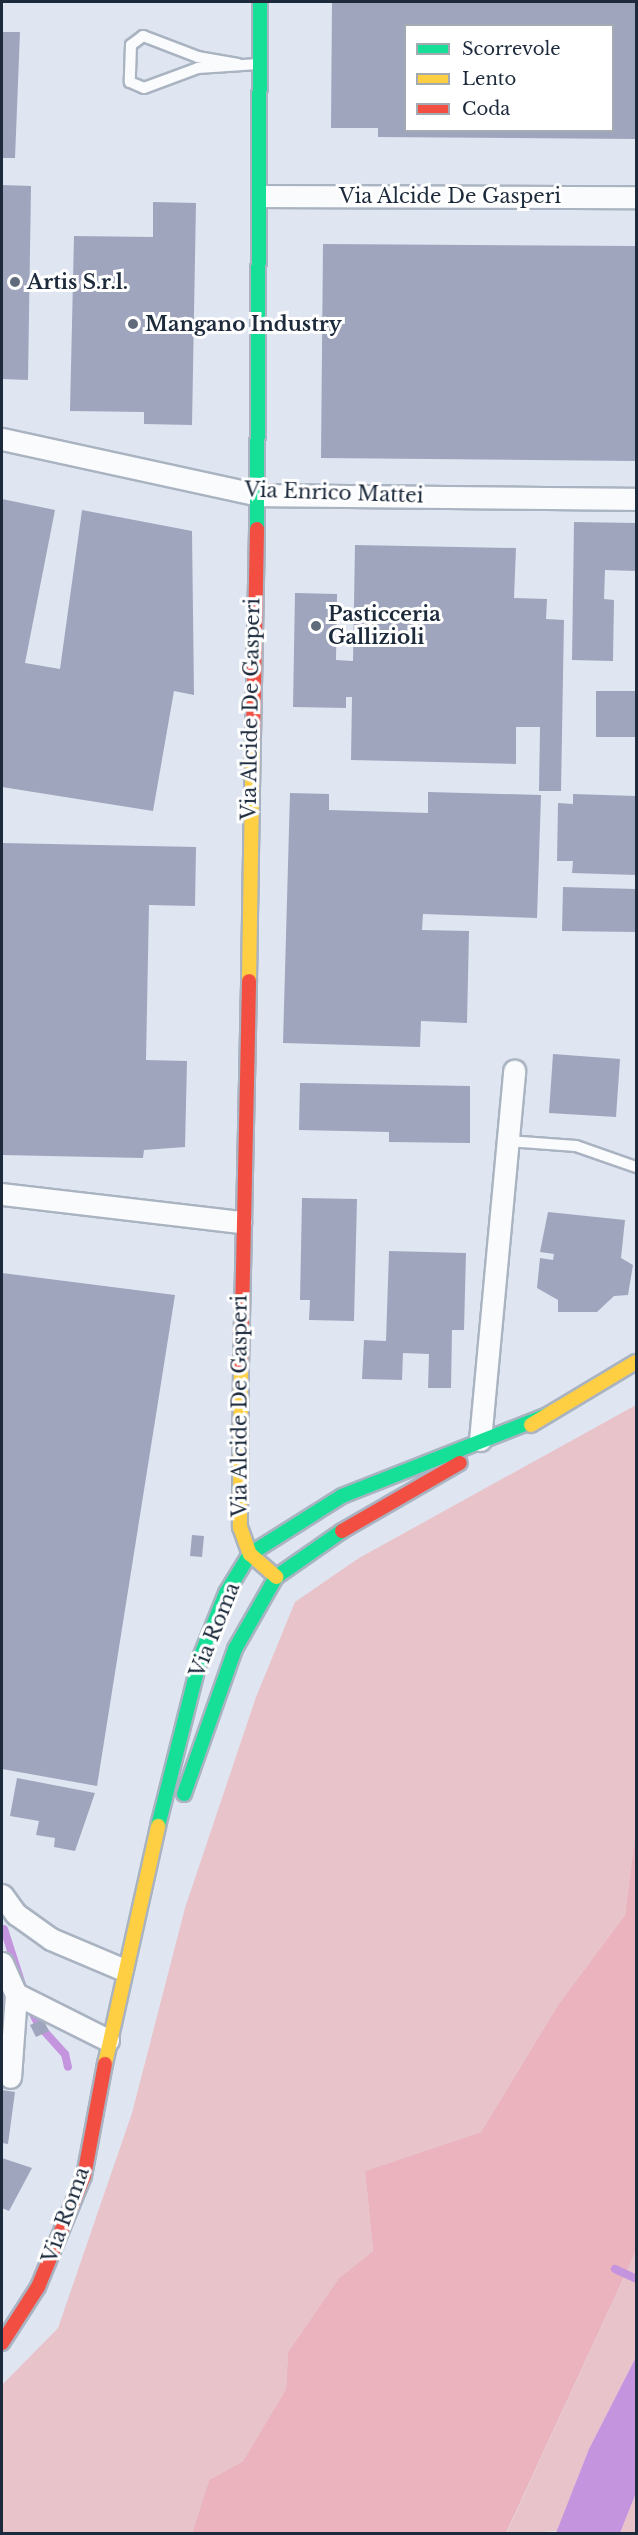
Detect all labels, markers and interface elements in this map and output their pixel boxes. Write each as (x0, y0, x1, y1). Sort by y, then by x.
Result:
legend (404, 24, 614, 132)
text: Scorrevole (462, 38, 561, 60)
text: Lento (462, 68, 516, 90)
text: Coda (462, 98, 510, 120)
street label: Via Alcide De Gasperi (338, 184, 562, 208)
place label: Artis S.r.l. (27, 270, 128, 294)
marker: Artis S.r.l. (8, 275, 22, 289)
place label: Mangano Industry (145, 312, 342, 336)
marker: Mangano Industry (126, 317, 140, 331)
street label: Via Enrico Mattei (244, 478, 424, 508)
street label: Via Alcide De Gasperi (237, 597, 265, 821)
place label: Pasticceria Gallizioli (328, 602, 441, 649)
marker: Pasticceria Gallizioli (309, 619, 323, 633)
street label: Via Alcide De Gasperi (228, 1294, 252, 1518)
street label: Via Roma (185, 1579, 245, 1681)
street label: Via Roma (38, 2164, 94, 2266)

